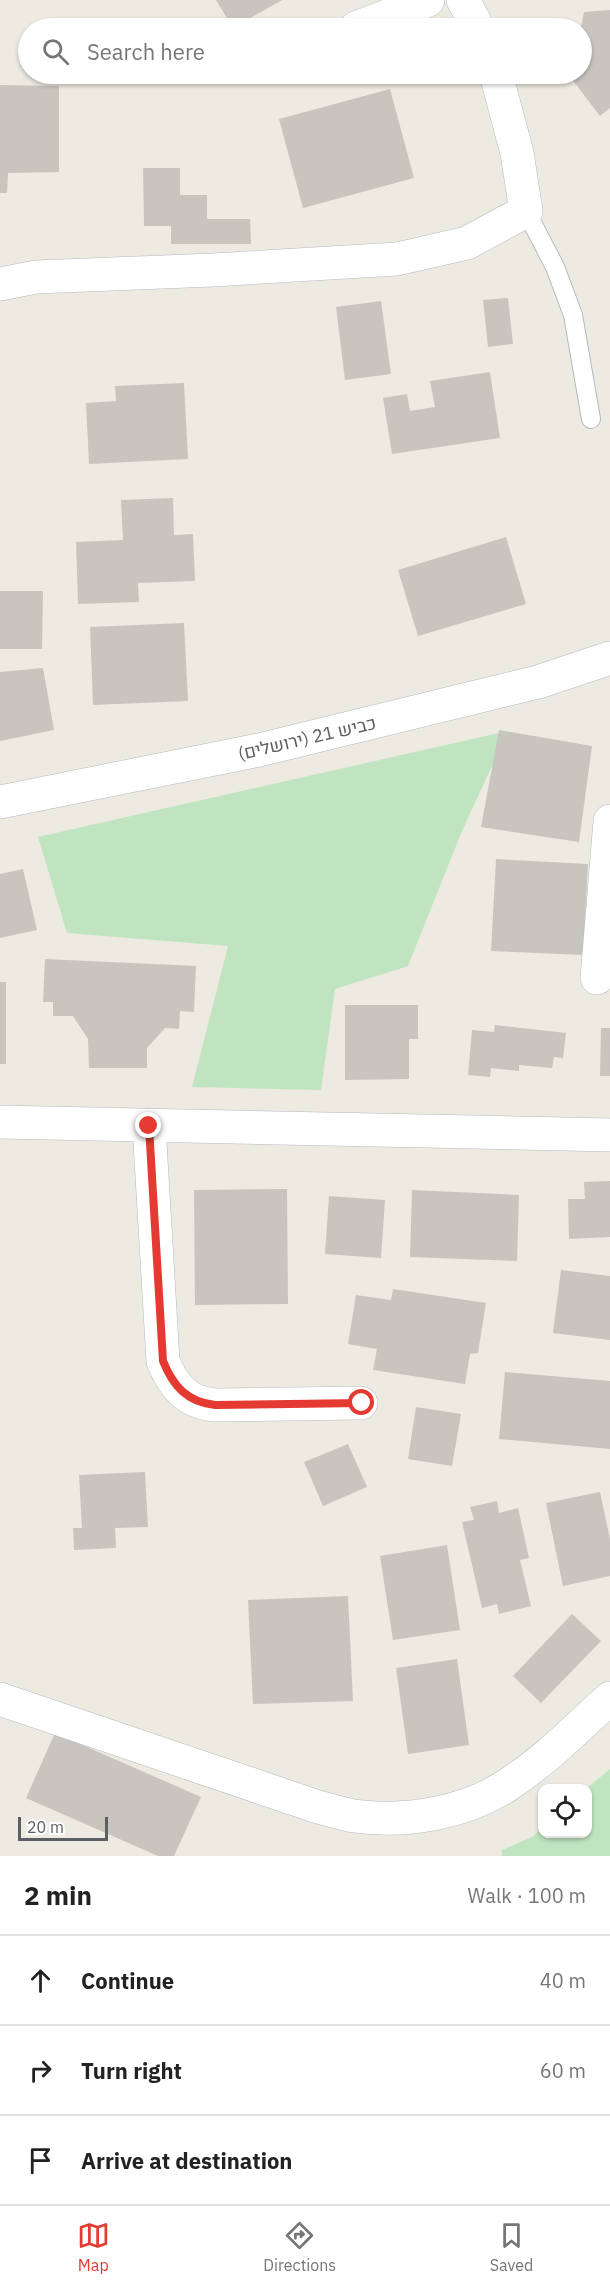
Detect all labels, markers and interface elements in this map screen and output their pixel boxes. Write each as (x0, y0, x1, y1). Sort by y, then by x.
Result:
search box (18, 18, 592, 84)
icon: search (39, 35, 72, 68)
text: Search here (87, 37, 205, 66)
street label: כביש 21 (ירושלים) (236, 711, 378, 765)
route end (135, 1112, 161, 1138)
route start (348, 1389, 374, 1415)
map controls (538, 1784, 592, 1838)
button: locate (538, 1784, 592, 1838)
scale bar (18, 1814, 108, 1842)
text: 20 m (27, 1817, 64, 1837)
text: 2 min (24, 1878, 92, 1912)
text: Walk · 100 m (468, 1882, 586, 1909)
icon: ahead (24, 1964, 57, 1997)
text: Continue (81, 1966, 174, 1995)
text: 40 m (540, 1967, 586, 1994)
icon: right (24, 2054, 57, 2087)
text: Turn right (81, 2056, 182, 2085)
text: 60 m (540, 2057, 586, 2084)
icon: arrive (24, 2144, 57, 2177)
text: Arrive at destination (81, 2146, 292, 2175)
tab: Map (77, 2219, 110, 2275)
tab: Directions (263, 2219, 336, 2275)
tab: Saved (490, 2219, 533, 2275)

